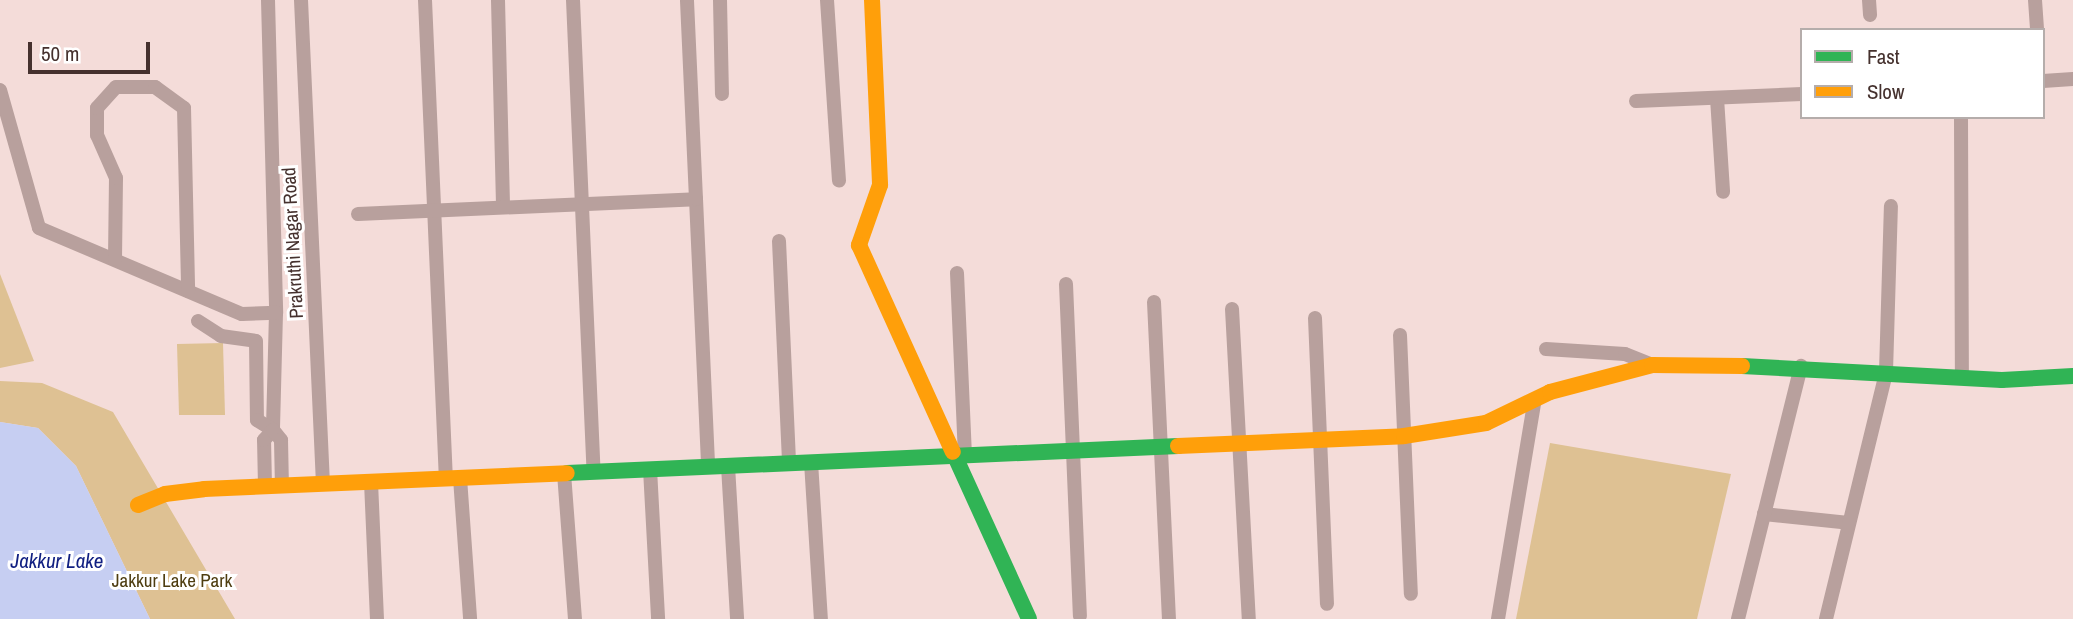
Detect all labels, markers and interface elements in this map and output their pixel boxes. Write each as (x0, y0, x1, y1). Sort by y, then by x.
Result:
scale bar (32, 28, 154, 72)
legend (1800, 28, 2045, 119)
text: 50 m (41, 39, 79, 68)
text: Fast (1867, 42, 1900, 71)
text: Slow (1867, 77, 1904, 106)
street label: Prakruthi Nagar Road (278, 167, 308, 319)
water label: Jakkur Lake (11, 548, 103, 574)
park label: Jakkur Lake Park (112, 570, 232, 592)

